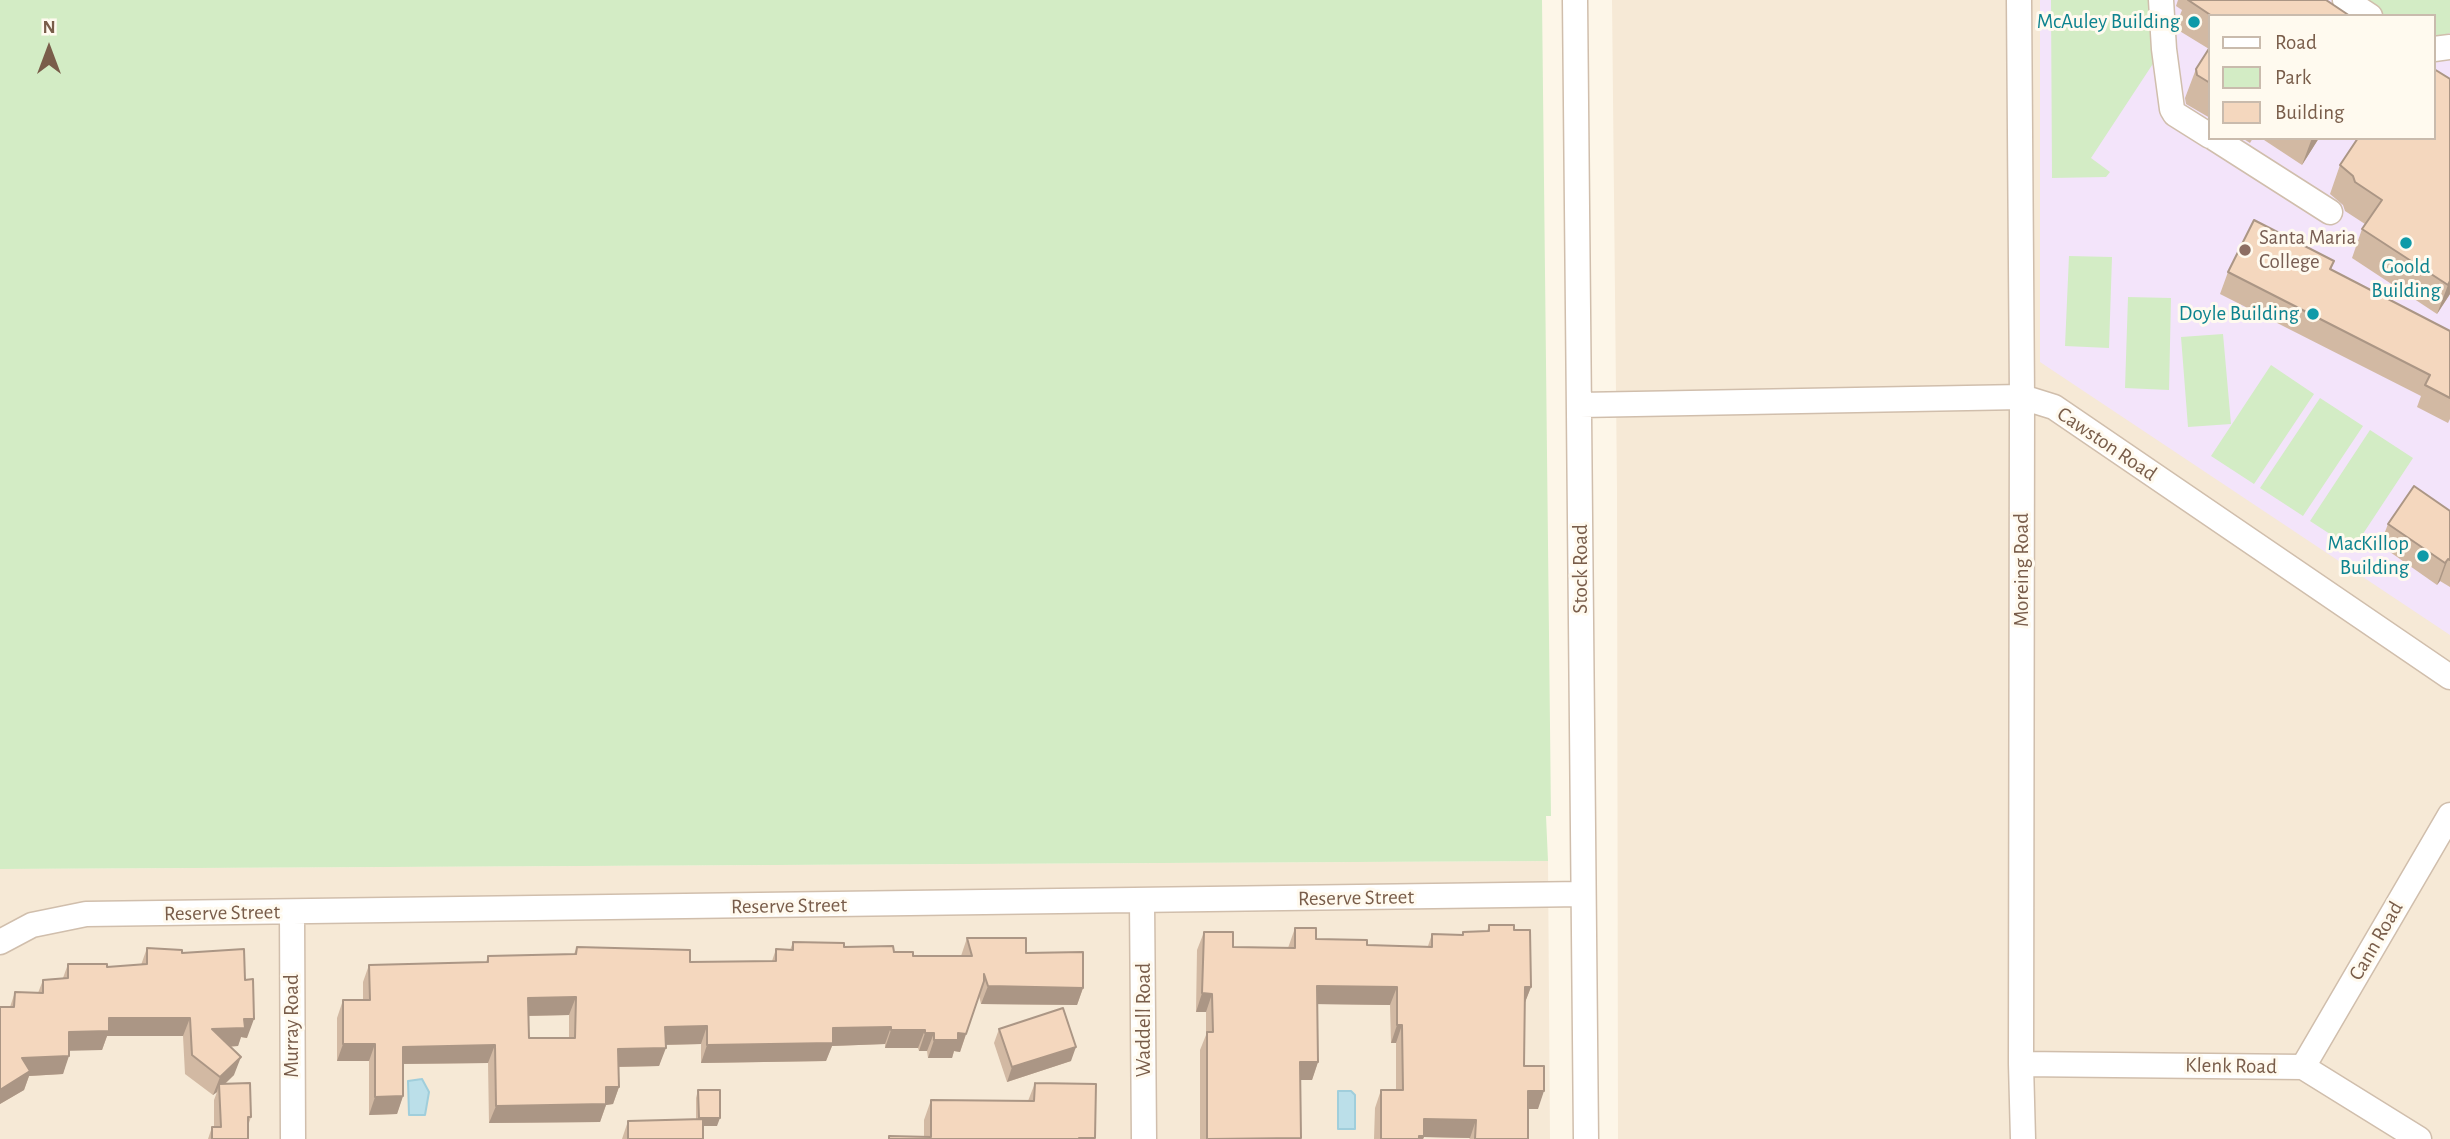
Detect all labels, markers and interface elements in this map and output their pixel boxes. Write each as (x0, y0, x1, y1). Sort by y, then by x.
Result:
place label: McAuley Building (2037, 9, 2180, 35)
north arrow (14, 14, 84, 84)
marker: McAuley Building (2186, 14, 2202, 30)
legend (2208, 14, 2436, 140)
text: N (42, 18, 56, 37)
text: Road (2275, 32, 2317, 53)
text: Park (2275, 67, 2311, 88)
text: Building (2275, 102, 2344, 123)
place label: Santa Maria College (2259, 225, 2356, 275)
marker: Goold Building (2398, 235, 2414, 251)
marker: Santa Maria College (2237, 242, 2253, 258)
place label: Goold Building (2371, 254, 2441, 304)
place label: Doyle Building (2179, 301, 2299, 327)
marker: Doyle Building (2305, 306, 2321, 322)
street label: Cawston Road (2052, 401, 2162, 487)
street label: Moreing Road (2009, 513, 2035, 627)
street label: Stock Road (1568, 524, 1594, 614)
place label: MacKillop Building (2328, 531, 2409, 581)
marker: MacKillop Building (2415, 548, 2431, 564)
street label: Reserve Street (1298, 884, 1414, 912)
street label: Reserve Street (731, 892, 847, 920)
street label: Cann Road (2343, 897, 2409, 985)
street label: Reserve Street (164, 899, 280, 927)
street label: Waddell Road (1131, 963, 1157, 1077)
street label: Murray Road (279, 974, 305, 1078)
street label: Klenk Road (2185, 1053, 2277, 1079)

